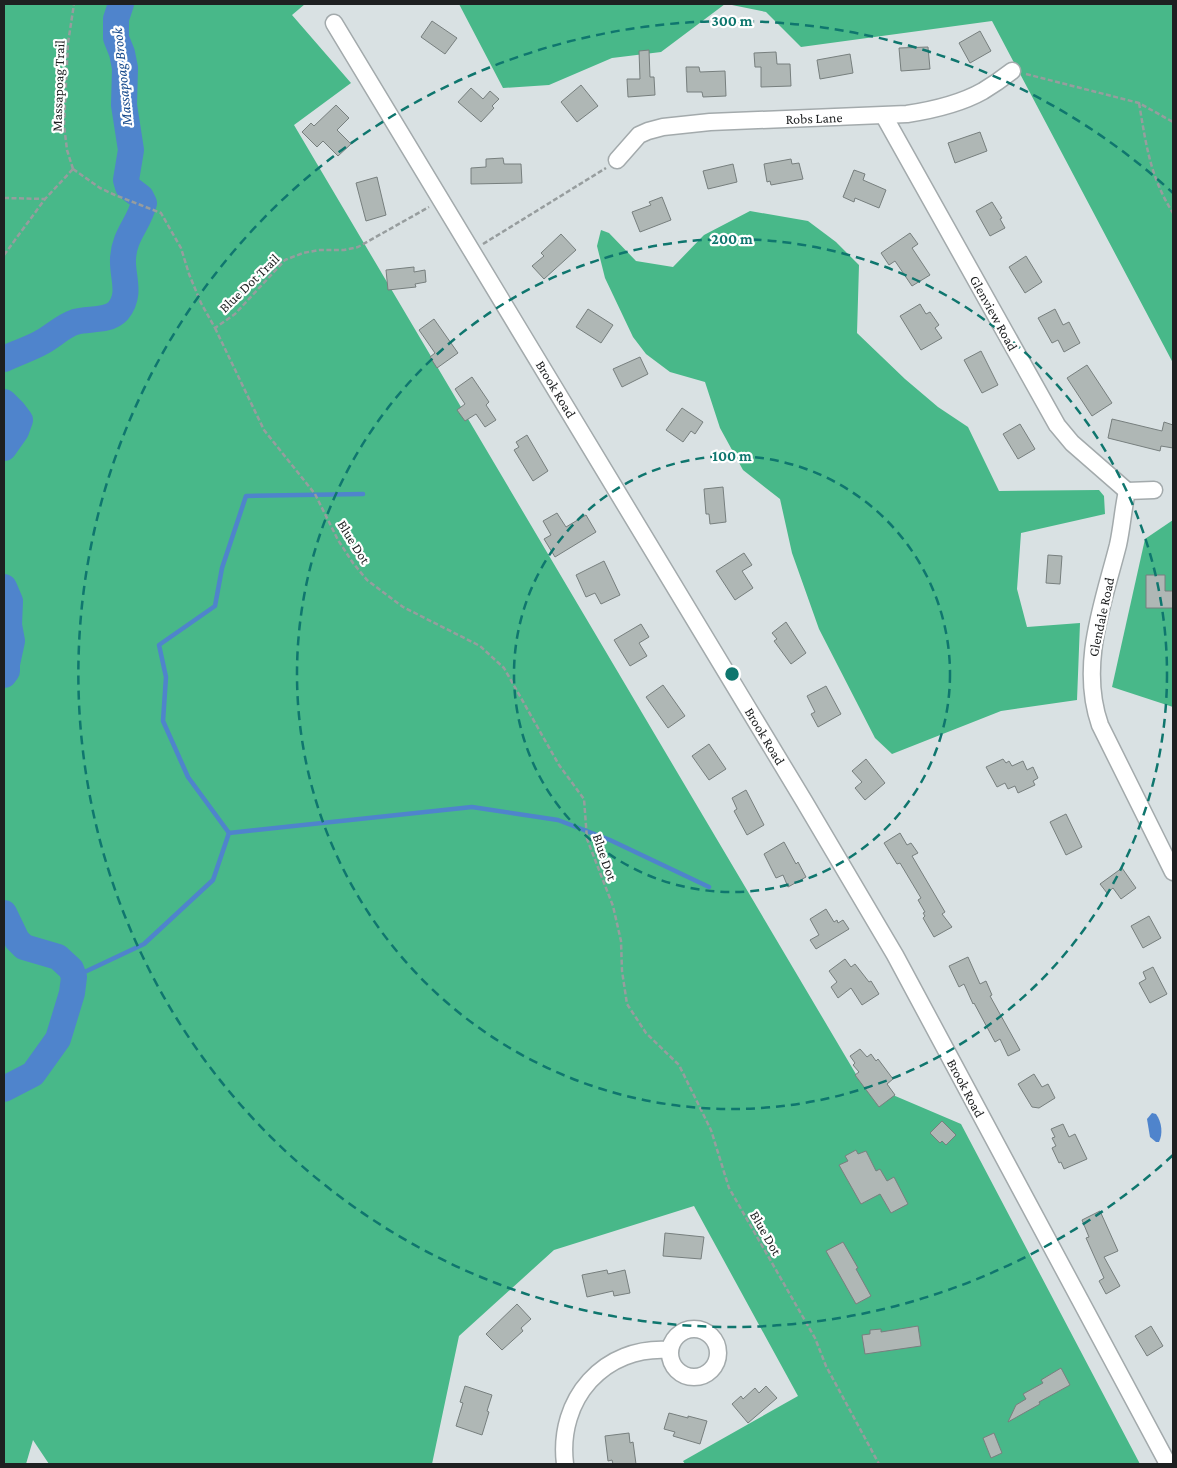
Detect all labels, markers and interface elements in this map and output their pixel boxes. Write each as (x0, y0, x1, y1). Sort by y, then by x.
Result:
text: 300 m (711, 13, 753, 29)
water label: Massapoag Brook (109, 26, 136, 128)
street label: Massapoag Trail (48, 39, 68, 132)
street label: Robs Lane (785, 109, 843, 127)
text: 200 m (711, 231, 753, 247)
street label: Blue Dot Trail (216, 250, 283, 316)
street label: Glenview Road (967, 272, 1022, 354)
street label: Brook Road (533, 357, 580, 421)
text: 100 m (712, 448, 752, 464)
street label: Blue Dot (334, 517, 374, 567)
street label: Glendale Road (1085, 575, 1117, 658)
centre of rings (723, 665, 741, 683)
street label: Brook Road (742, 704, 789, 768)
street label: Blue Dot (590, 831, 621, 883)
street label: Brook Road (944, 1056, 988, 1121)
street label: Blue Dot (747, 1208, 785, 1258)

